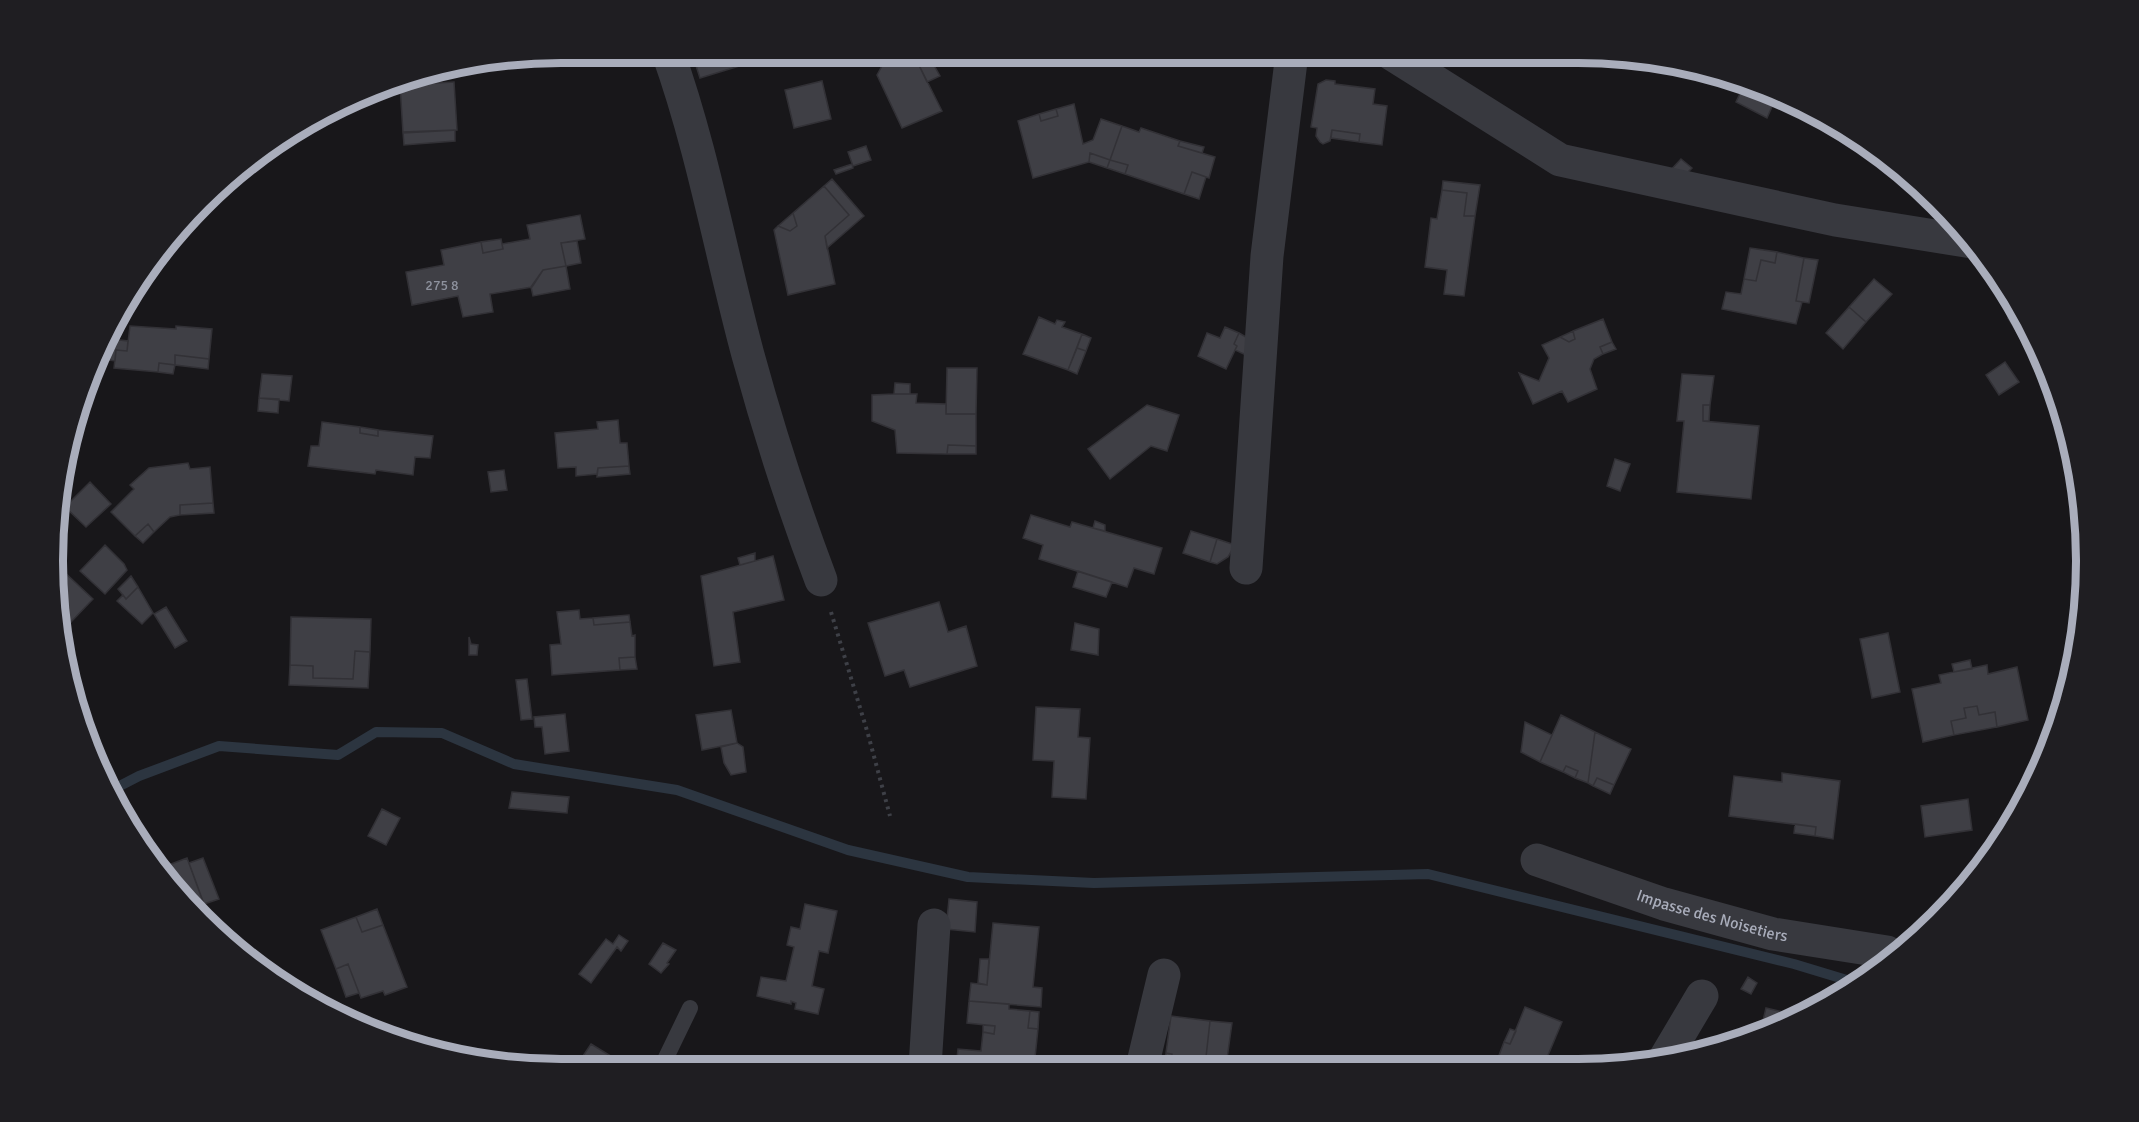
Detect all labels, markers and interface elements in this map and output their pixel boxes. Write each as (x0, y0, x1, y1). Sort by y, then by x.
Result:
house number: 275 8 (425, 277, 459, 294)
street label: Impasse des Noisetiers (1634, 885, 1789, 946)

